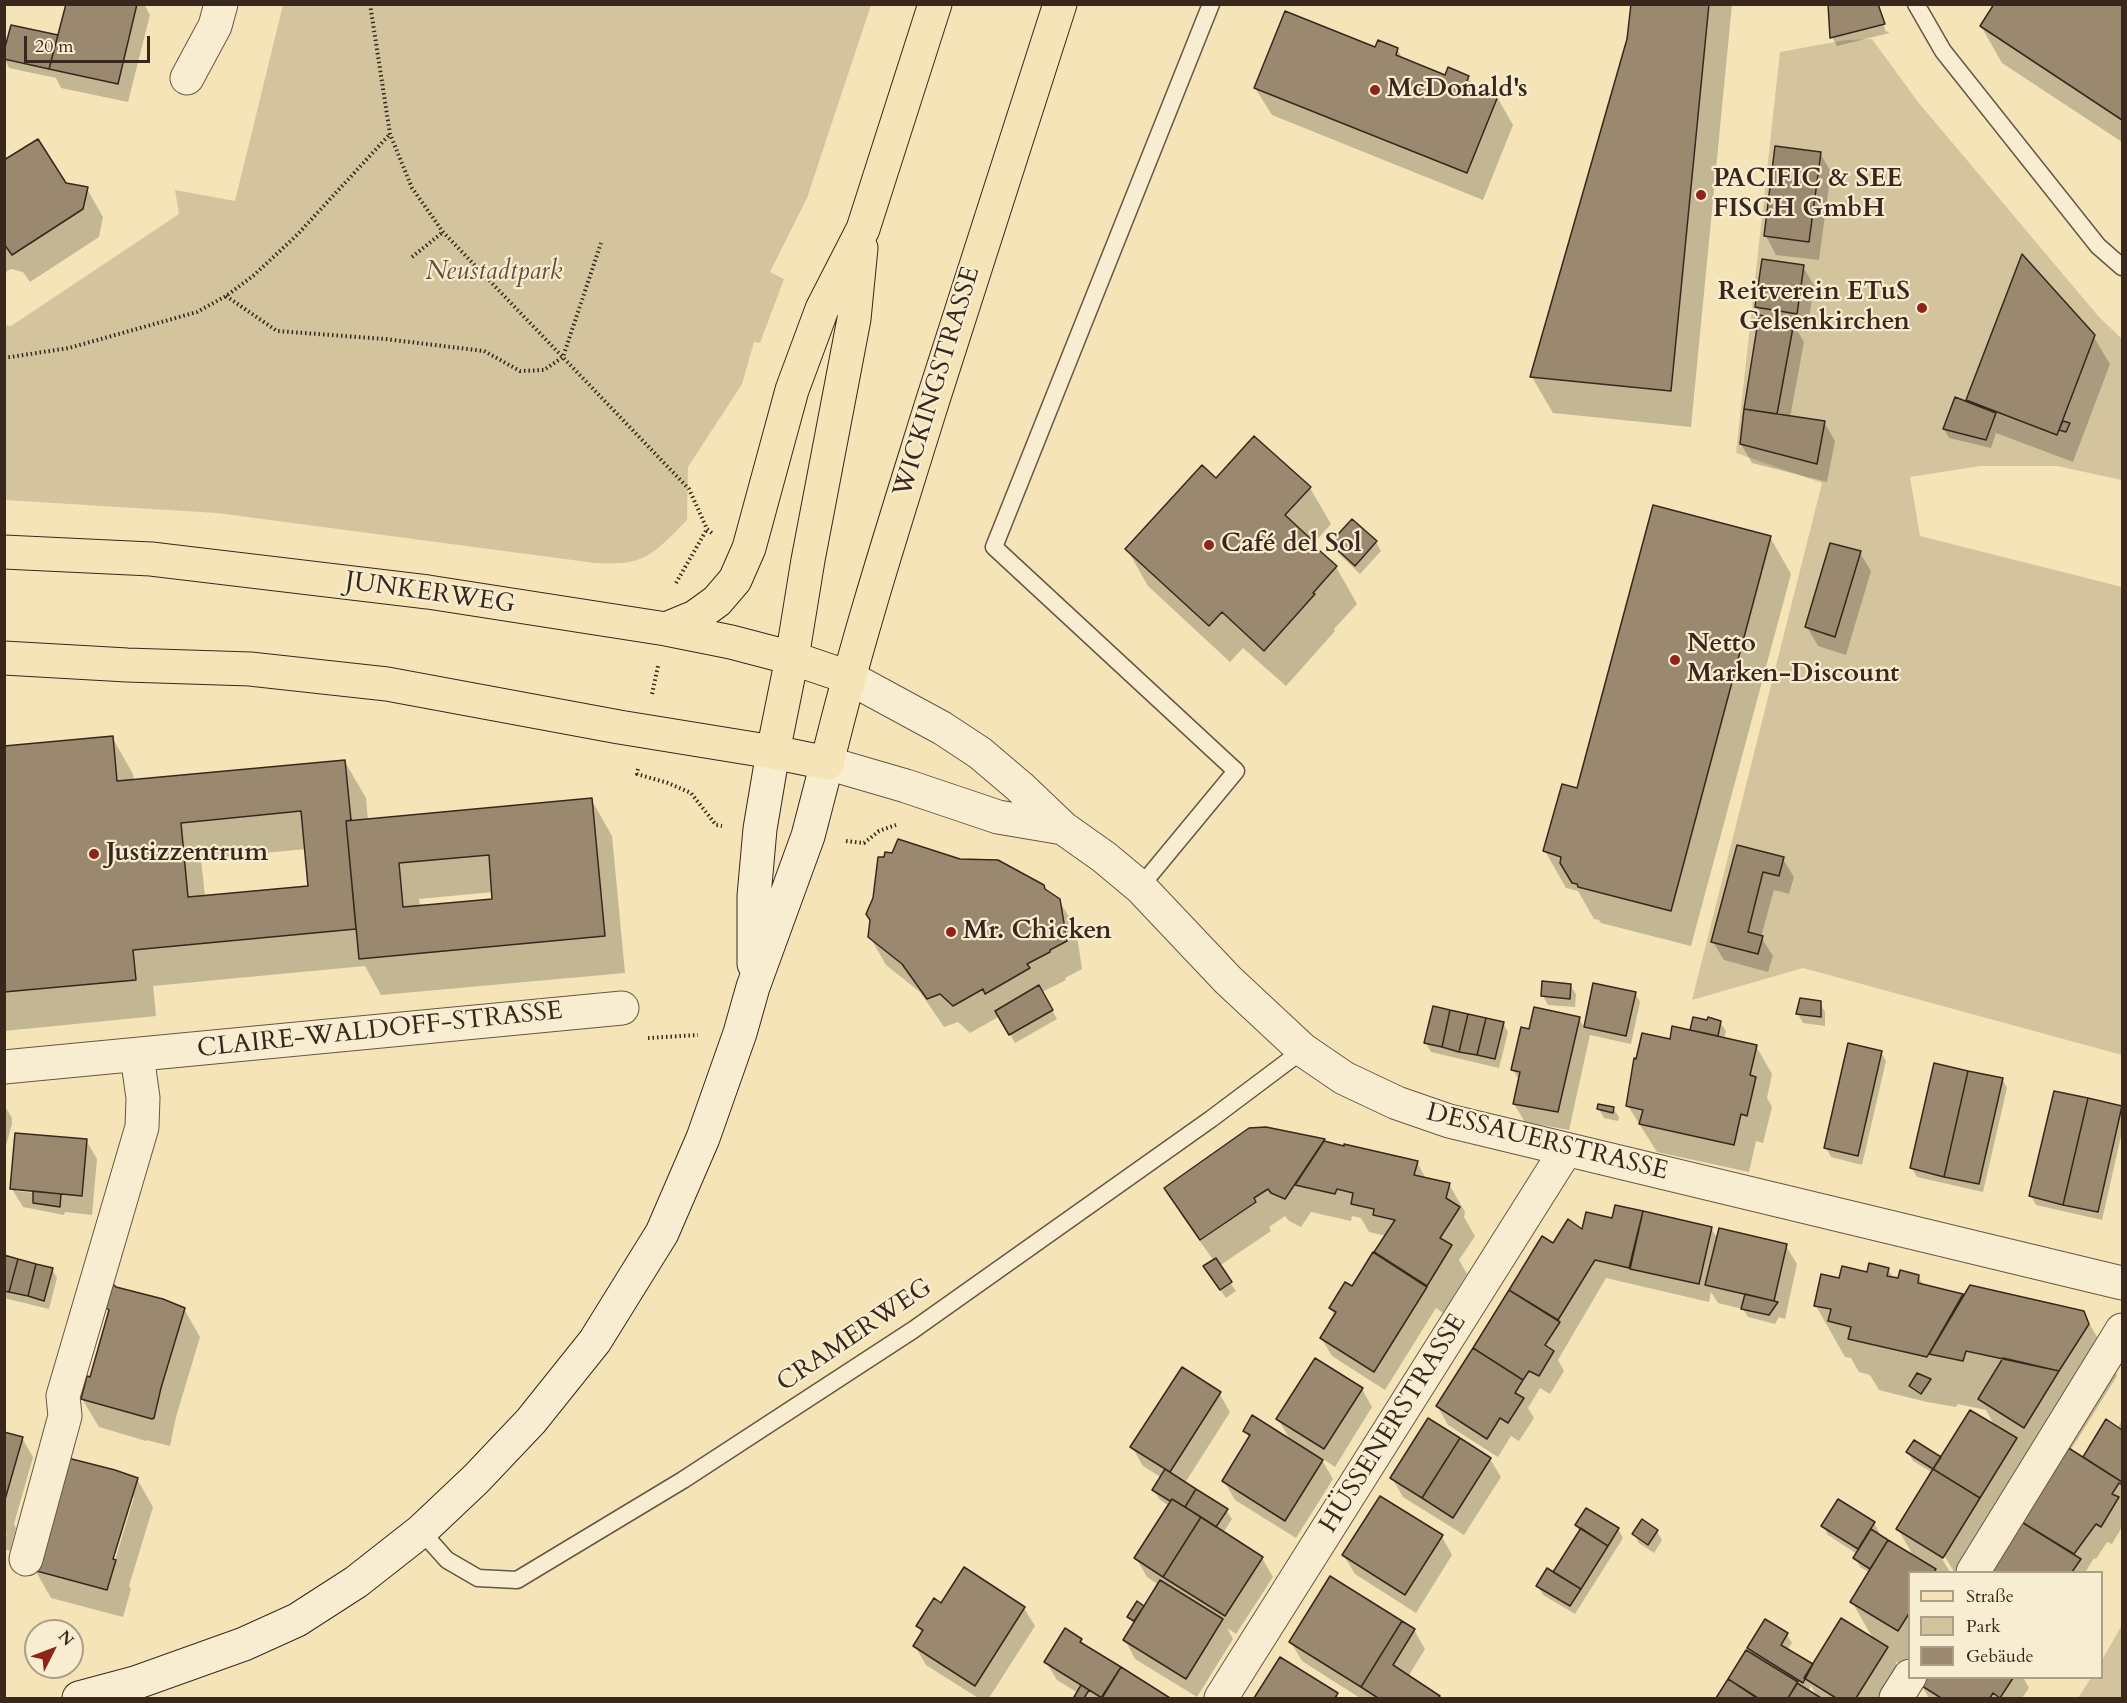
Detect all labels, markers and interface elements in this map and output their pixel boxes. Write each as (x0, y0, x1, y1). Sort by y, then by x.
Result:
scale bar (27, 24, 153, 62)
text: 20 m (35, 34, 74, 59)
place label: McDonald's (1387, 74, 1528, 106)
marker: McDonald's (1368, 83, 1382, 97)
place label: PACIFIC & SEE FISCH GmbH (1713, 164, 1903, 225)
marker: PACIFIC & SEE FISCH GmbH (1694, 188, 1708, 202)
park label: Neustadtpark (426, 257, 562, 289)
street label: WICKINGSTRASSE (888, 263, 988, 501)
place label: Reitverein ETuS Gelsenkirchen (1718, 277, 1910, 338)
marker: Reitverein ETuS Gelsenkirchen (1915, 301, 1929, 315)
place label: Café del Sol (1221, 529, 1362, 561)
marker: Café del Sol (1202, 538, 1216, 552)
street label: JUNKERWEG (343, 567, 517, 621)
place label: Netto Marken-Discount (1687, 629, 1899, 690)
marker: Netto Marken-Discount (1668, 653, 1682, 667)
place label: Justizzentrum (106, 838, 268, 870)
marker: Justizzentrum (87, 847, 101, 861)
place label: Mr. Chicken (963, 916, 1112, 948)
marker: Mr. Chicken (944, 925, 958, 939)
street label: CLAIRE-WALDOFF-STRASSE (196, 996, 564, 1066)
street label: DESSAUERSTRASSE (1423, 1098, 1671, 1188)
street label: CRAMERWEG (772, 1273, 938, 1399)
street label: HÜSSENERSTRASSE (1314, 1309, 1474, 1539)
legend (1908, 1571, 2103, 1679)
text: Straße (1966, 1584, 2014, 1609)
text: Park (1966, 1614, 2001, 1639)
north arrow (24, 1619, 84, 1679)
text: N (53, 1626, 79, 1651)
text: Gebäude (1966, 1644, 2034, 1669)

